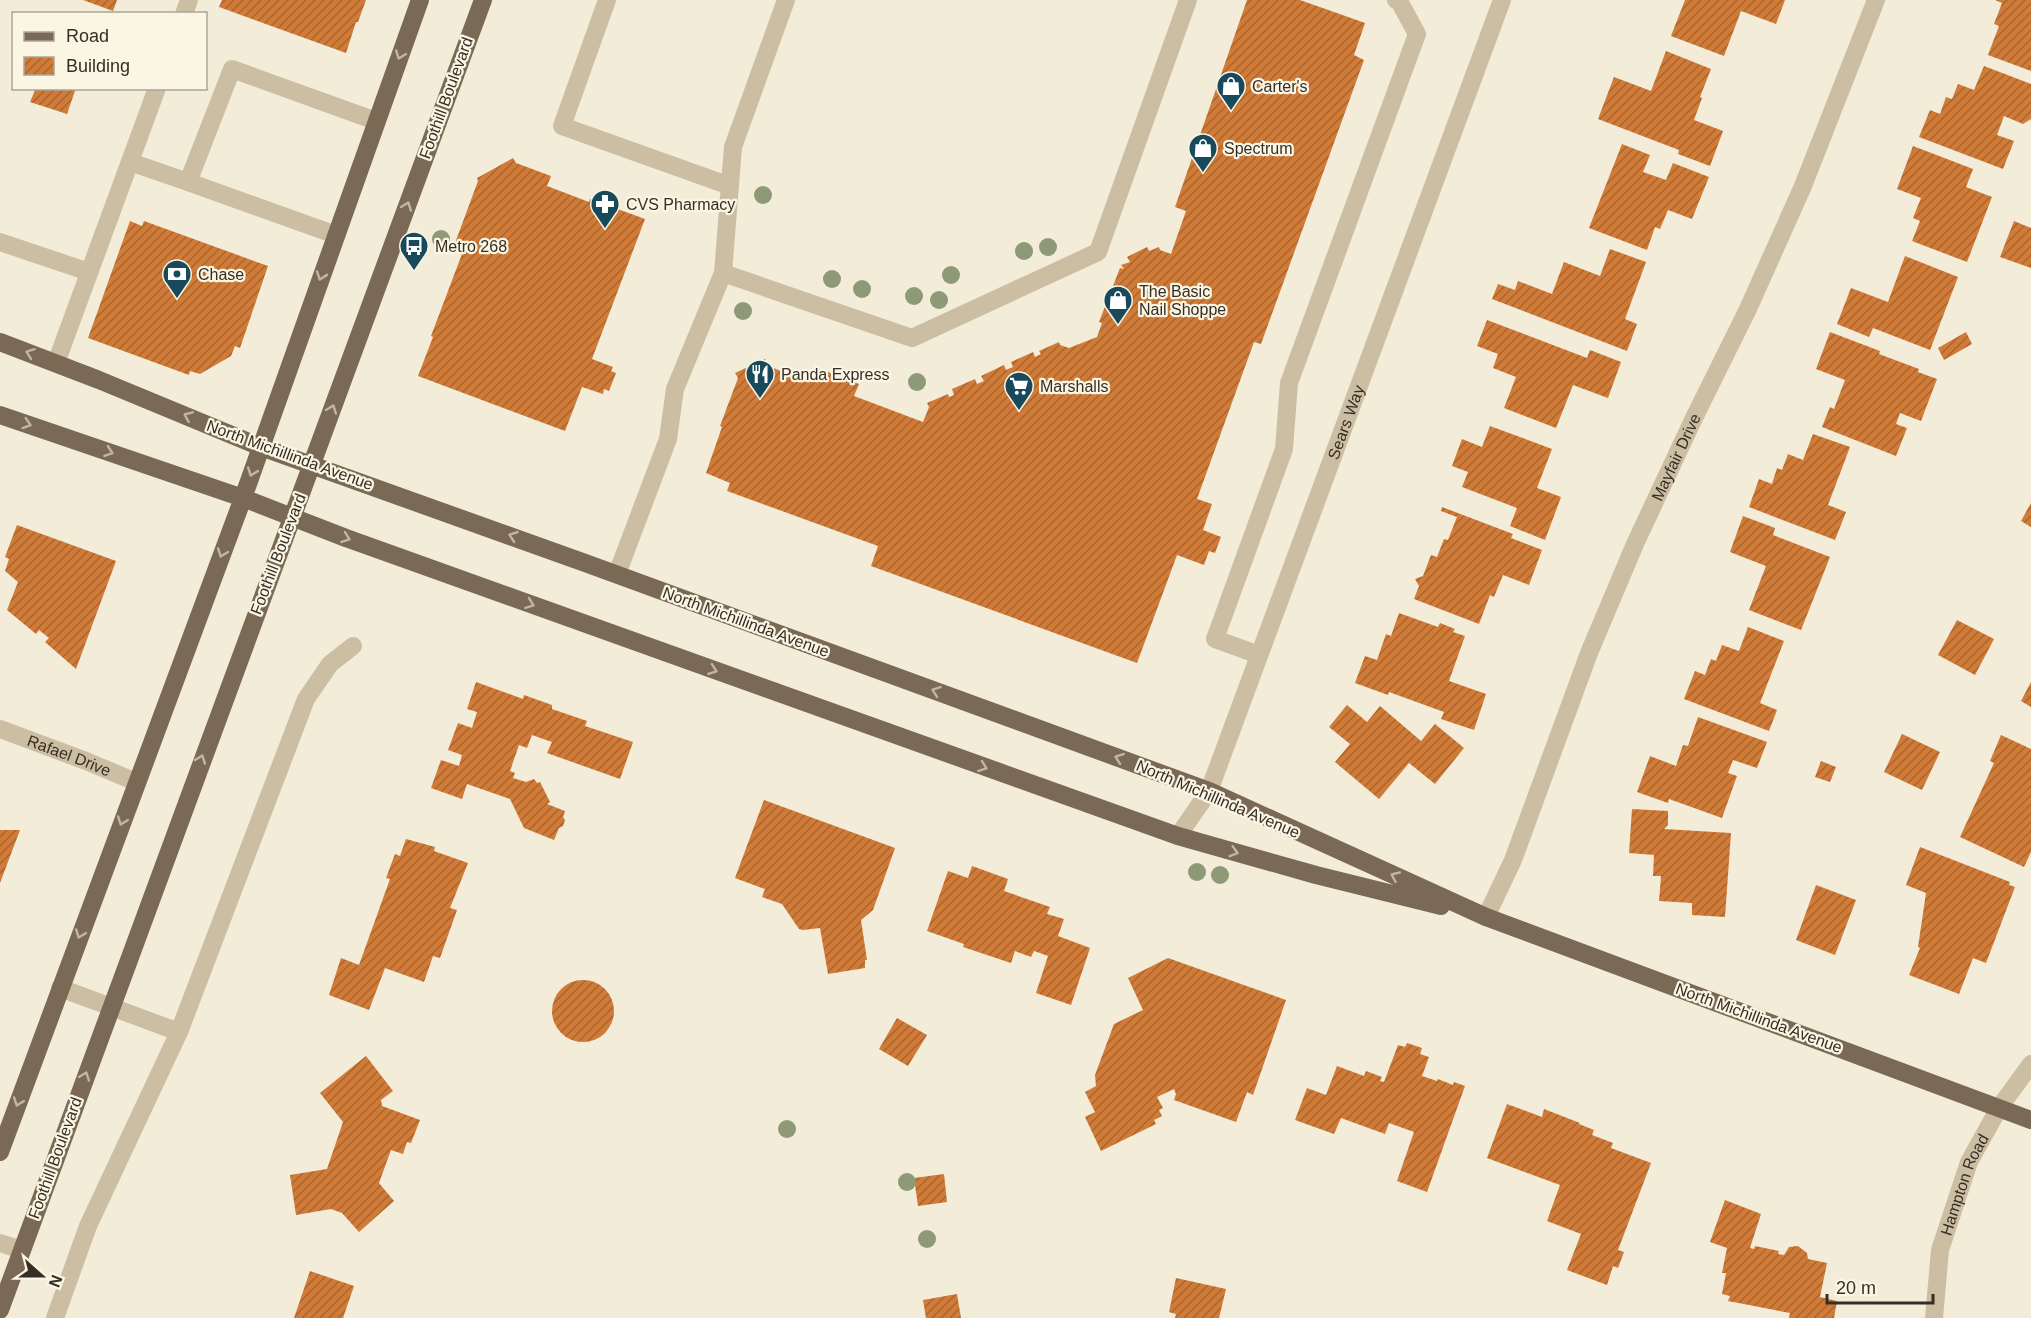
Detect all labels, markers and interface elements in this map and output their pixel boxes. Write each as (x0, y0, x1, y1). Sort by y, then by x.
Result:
legend (12, 12, 207, 90)
text: Road (66, 26, 109, 46)
street label: Foothill Boulevard (416, 35, 476, 161)
one-way arrow (395, 49, 407, 60)
text: Building (66, 56, 130, 76)
shop icon: Carter's (1215, 70, 1247, 112)
place label: Carter's (1252, 78, 1308, 95)
shop icon: Spectrum (1187, 132, 1219, 174)
place label: Spectrum (1224, 140, 1292, 157)
pharmacy icon: CVS Pharmacy (589, 188, 621, 230)
place label: CVS Pharmacy (626, 196, 735, 213)
one-way arrow (400, 201, 412, 212)
bus stop icon: Metro 268 (398, 230, 430, 272)
place label: Metro 268 (435, 238, 507, 255)
bank icon: Chase (161, 258, 193, 300)
place label: Chase (198, 266, 244, 283)
one-way arrow (316, 270, 329, 280)
place label: The Basic Nail Shoppe (1139, 283, 1226, 318)
shop icon: The Basic Nail Shoppe (1102, 284, 1134, 326)
one-way arrow (25, 348, 36, 360)
restaurant icon: Panda Express (744, 358, 776, 400)
place label: Panda Express (781, 366, 890, 383)
supermarket icon: Marshalls (1003, 370, 1035, 412)
place label: Marshalls (1040, 378, 1108, 395)
street label: Sears Way (1324, 383, 1367, 462)
one-way arrow (325, 404, 338, 414)
street label: Mayfair Drive (1648, 410, 1703, 503)
one-way arrow (183, 411, 194, 423)
one-way arrow (21, 416, 32, 429)
street label: North Michillinda Avenue (204, 417, 376, 493)
one-way arrow (103, 444, 114, 457)
one-way arrow (246, 467, 259, 477)
street label: Foothill Boulevard (247, 491, 309, 617)
one-way arrow (340, 530, 351, 543)
one-way arrow (508, 531, 519, 544)
one-way arrow (217, 547, 229, 558)
street label: North Michillinda Avenue (660, 584, 832, 660)
one-way arrow (524, 596, 534, 609)
one-way arrow (707, 662, 718, 675)
one-way arrow (931, 686, 942, 699)
street label: Rafael Drive (25, 731, 114, 779)
one-way arrow (1114, 753, 1125, 766)
one-way arrow (194, 754, 207, 765)
street label: North Michillinda Avenue (1134, 757, 1302, 841)
one-way arrow (977, 759, 988, 772)
one-way arrow (116, 815, 129, 826)
one-way arrow (1228, 845, 1239, 857)
one-way arrow (1390, 871, 1401, 883)
one-way arrow (74, 929, 87, 939)
street label: North Michillinda Avenue (1673, 980, 1845, 1056)
one-way arrow (77, 1071, 90, 1082)
street label: Foothill Boulevard (25, 1095, 85, 1221)
one-way arrow (13, 1096, 26, 1107)
street label: Hampton Road (1937, 1131, 1991, 1238)
north arrow (12, 1246, 72, 1306)
scale bar (1827, 1267, 1934, 1305)
text: N (46, 1273, 66, 1290)
text: 20 m (1836, 1278, 1876, 1298)

